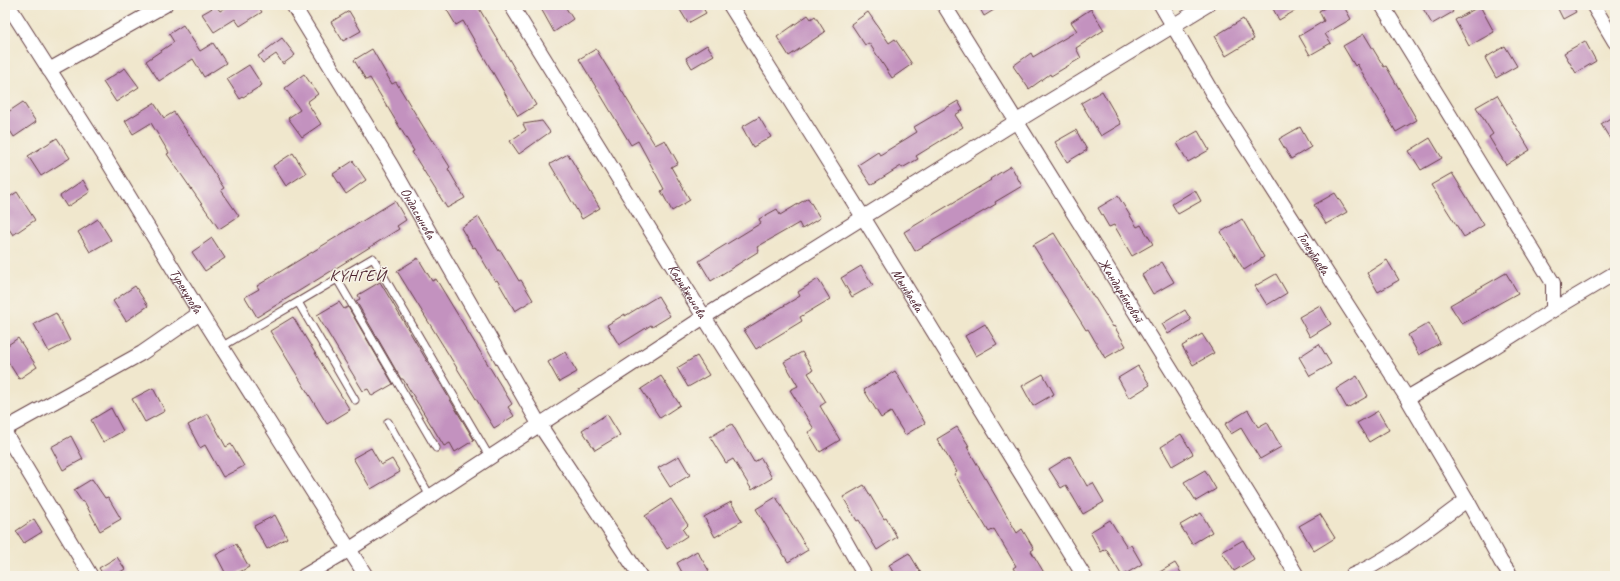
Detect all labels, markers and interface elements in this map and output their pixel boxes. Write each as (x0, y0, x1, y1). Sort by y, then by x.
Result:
street label: Ондасынова (397, 184, 441, 243)
street label: Толеубаева (1294, 228, 1335, 279)
street label: Жандарбековой (1095, 255, 1149, 327)
street label: Карибжанова (665, 261, 712, 322)
street label: Турекулова (166, 265, 207, 317)
street label: Мынбаева (888, 265, 928, 316)
district label: КҮНГЕЙ (330, 266, 388, 286)

